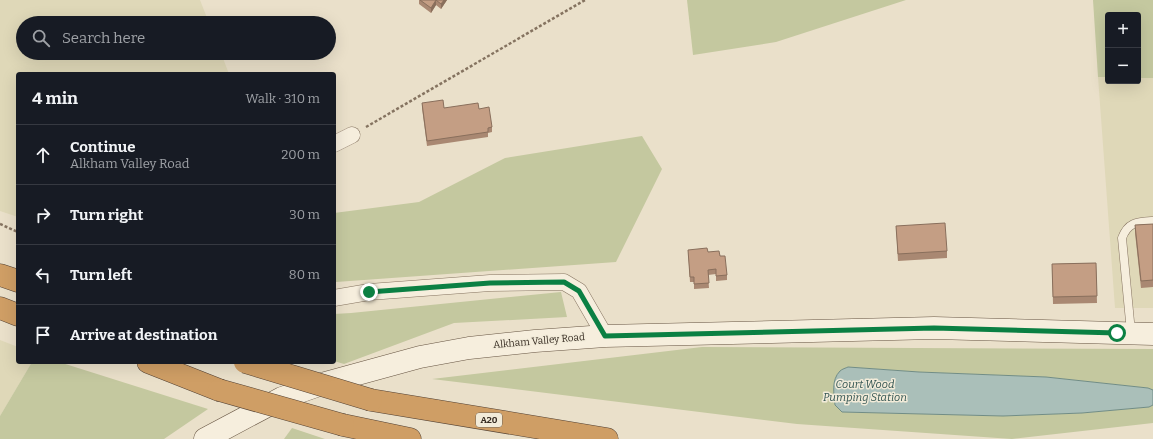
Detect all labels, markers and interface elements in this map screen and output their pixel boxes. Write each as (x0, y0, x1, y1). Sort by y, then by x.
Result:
map controls (1105, 12, 1141, 84)
button: + (1105, 12, 1141, 48)
search box (16, 16, 336, 60)
icon: search (30, 27, 52, 49)
text: Search here (62, 29, 145, 47)
button: − (1105, 48, 1141, 84)
text: 4 min (32, 88, 78, 109)
text: Walk · 310 m (246, 91, 320, 106)
text: Continue (70, 138, 136, 156)
icon: ahead (32, 144, 54, 166)
text: 200 m (281, 147, 320, 162)
text: Alkham Valley Road (70, 156, 190, 171)
icon: right (32, 204, 54, 226)
text: Turn right (70, 206, 143, 224)
text: 30 m (289, 207, 320, 222)
icon: left (32, 264, 54, 286)
text: Turn left (70, 266, 132, 284)
text: 80 m (289, 267, 320, 282)
route end (360, 283, 378, 301)
icon: arrive (32, 324, 54, 346)
route start (1108, 324, 1126, 342)
text: Arrive at destination (70, 326, 217, 344)
street label: Alkham Valley Road (493, 331, 585, 351)
water label: Court Wood Pumping Station (823, 378, 907, 404)
road number: A20 (476, 413, 502, 427)

